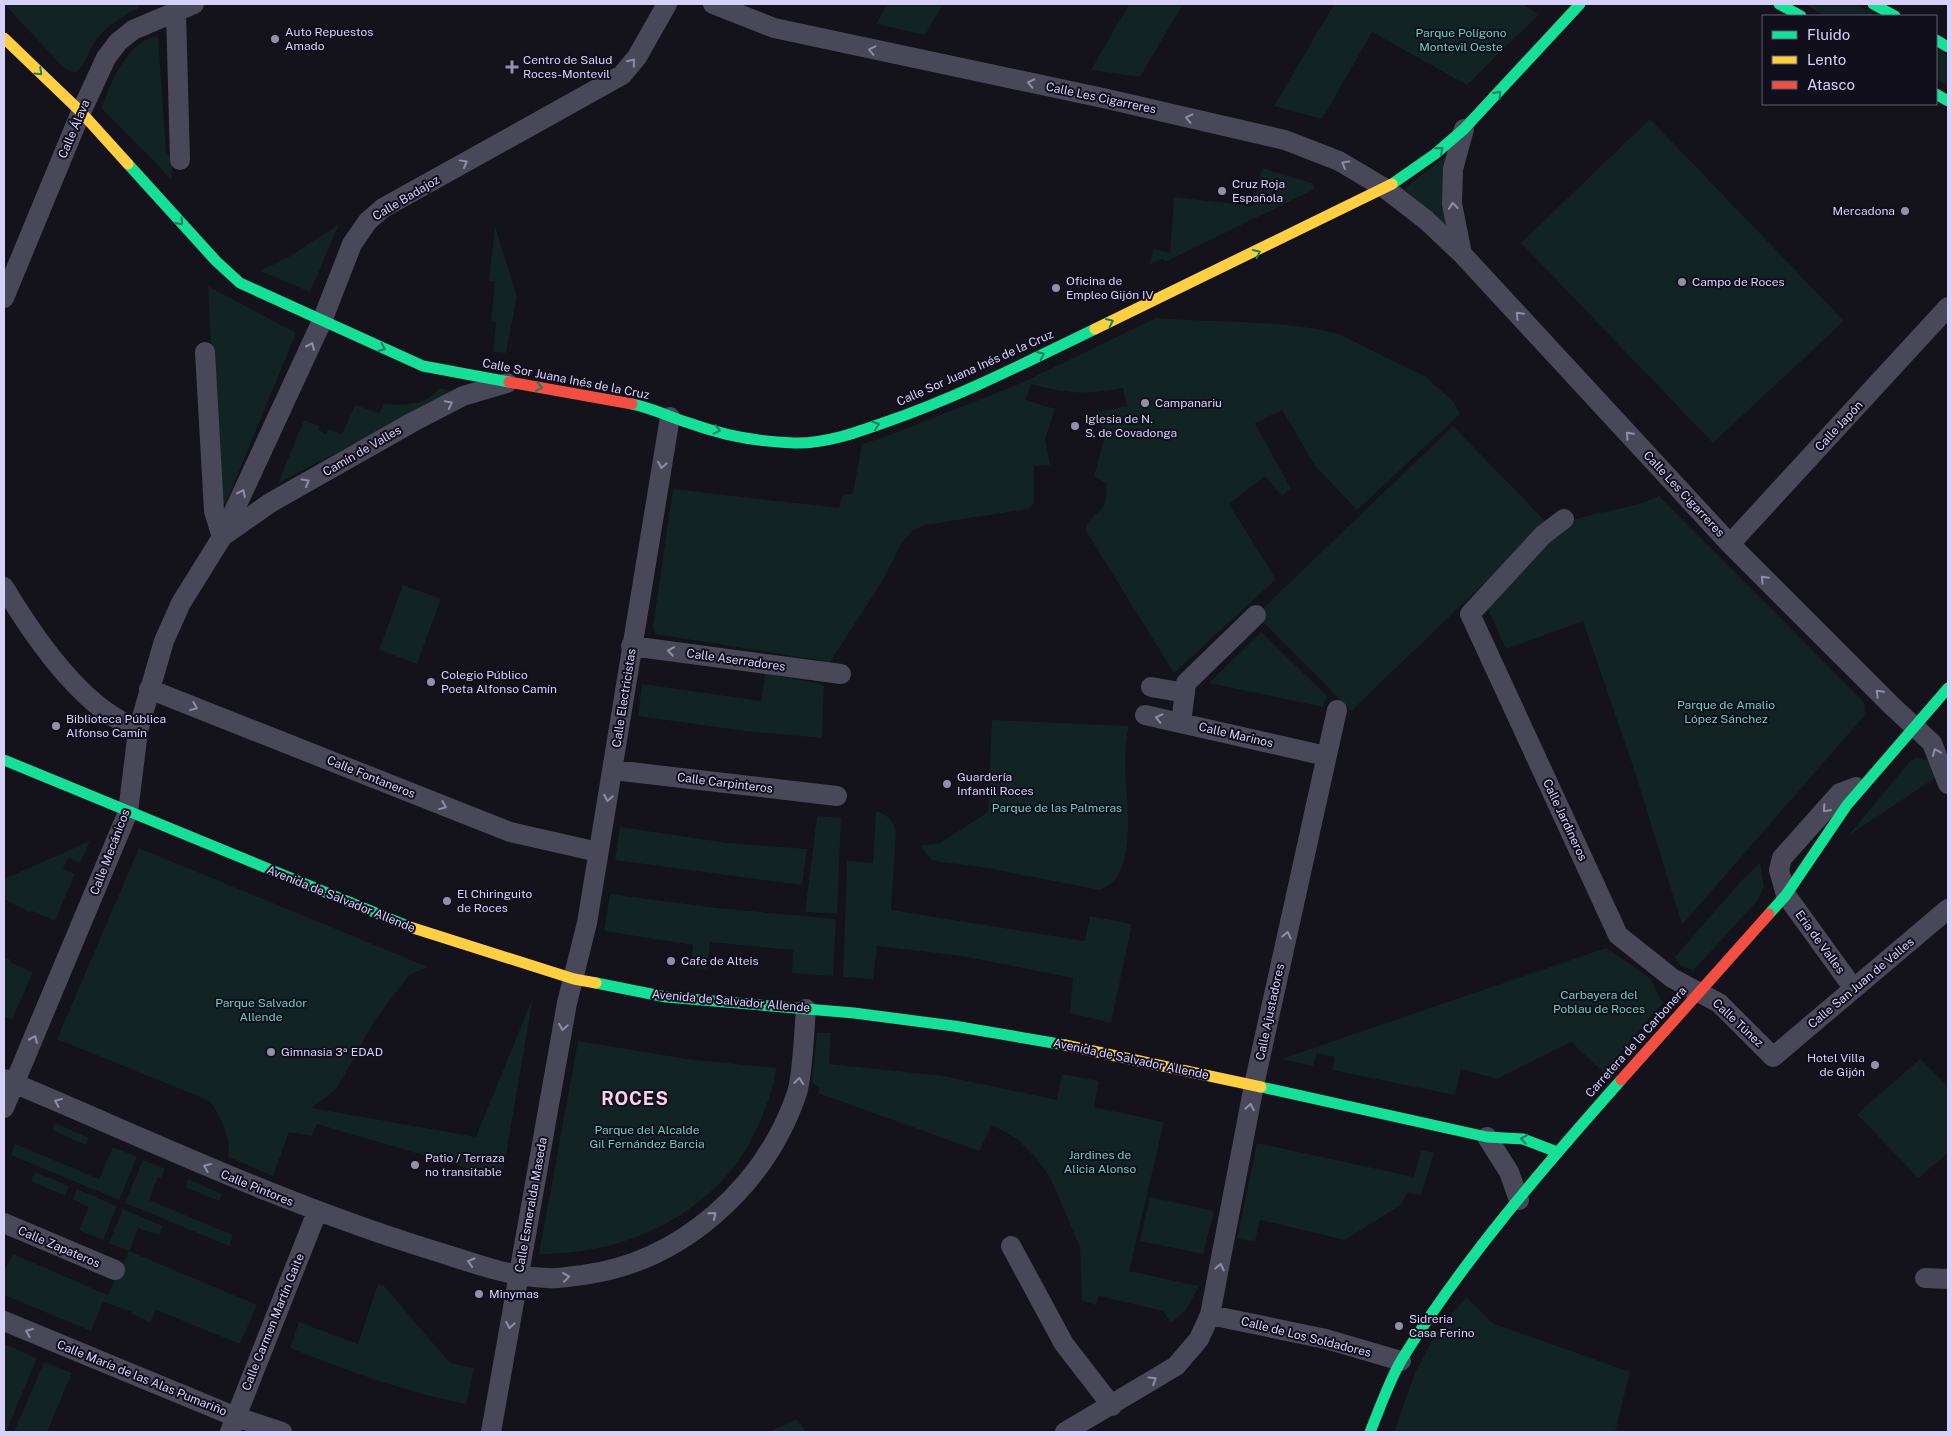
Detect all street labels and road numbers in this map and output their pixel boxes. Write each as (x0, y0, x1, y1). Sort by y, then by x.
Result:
street label: Calle Les Cigarreres (1045, 79, 1157, 117)
street label: Calle Álava (55, 98, 93, 160)
street label: Calle Badajoz (370, 172, 442, 223)
street label: Calle Sor Juana Inés de la Cruz (895, 327, 1056, 409)
street label: Calle Sor Juana Inés de la Cruz (481, 356, 651, 402)
street label: Calle Japón (1812, 398, 1866, 454)
street label: Camín de Valles (320, 423, 404, 479)
street label: Calle Les Cigarreres (1641, 448, 1727, 540)
street label: Calle Aserradores (686, 646, 786, 674)
street label: Calle Electricistas (609, 648, 639, 748)
street label: Calle Marinos (1197, 720, 1275, 750)
street label: Calle Fontaneros (325, 753, 417, 801)
street label: Calle Carpinteros (676, 770, 774, 796)
street label: Calle Jardineros (1540, 777, 1590, 863)
street label: Calle Mecánicos (87, 807, 133, 897)
street label: Avenida de Salvador Allende (265, 863, 417, 935)
street label: Eria de Valles (1792, 908, 1848, 976)
street label: Calle San Juan de Valles (1805, 935, 1917, 1031)
street label: Calle Ajustadores (1253, 962, 1287, 1062)
street label: Carretera de la Carbonera (1583, 984, 1689, 1100)
street label: Avenida de Salvador Allende (651, 987, 811, 1015)
street label: Calle Túnez (1710, 996, 1766, 1050)
street label: Avenida de Salvador Allende (1052, 1036, 1210, 1082)
street label: Calle Esmeralda Maseda (512, 1136, 550, 1274)
street label: Calle Pintores (219, 1167, 295, 1209)
street label: Calle Zapateros (16, 1223, 102, 1271)
street label: Calle Carmen Martín Gaite (239, 1251, 307, 1393)
street label: Calle de Los Soldadores (1239, 1314, 1373, 1360)
street label: Calle María de las Alas Pumariño (55, 1337, 229, 1419)

